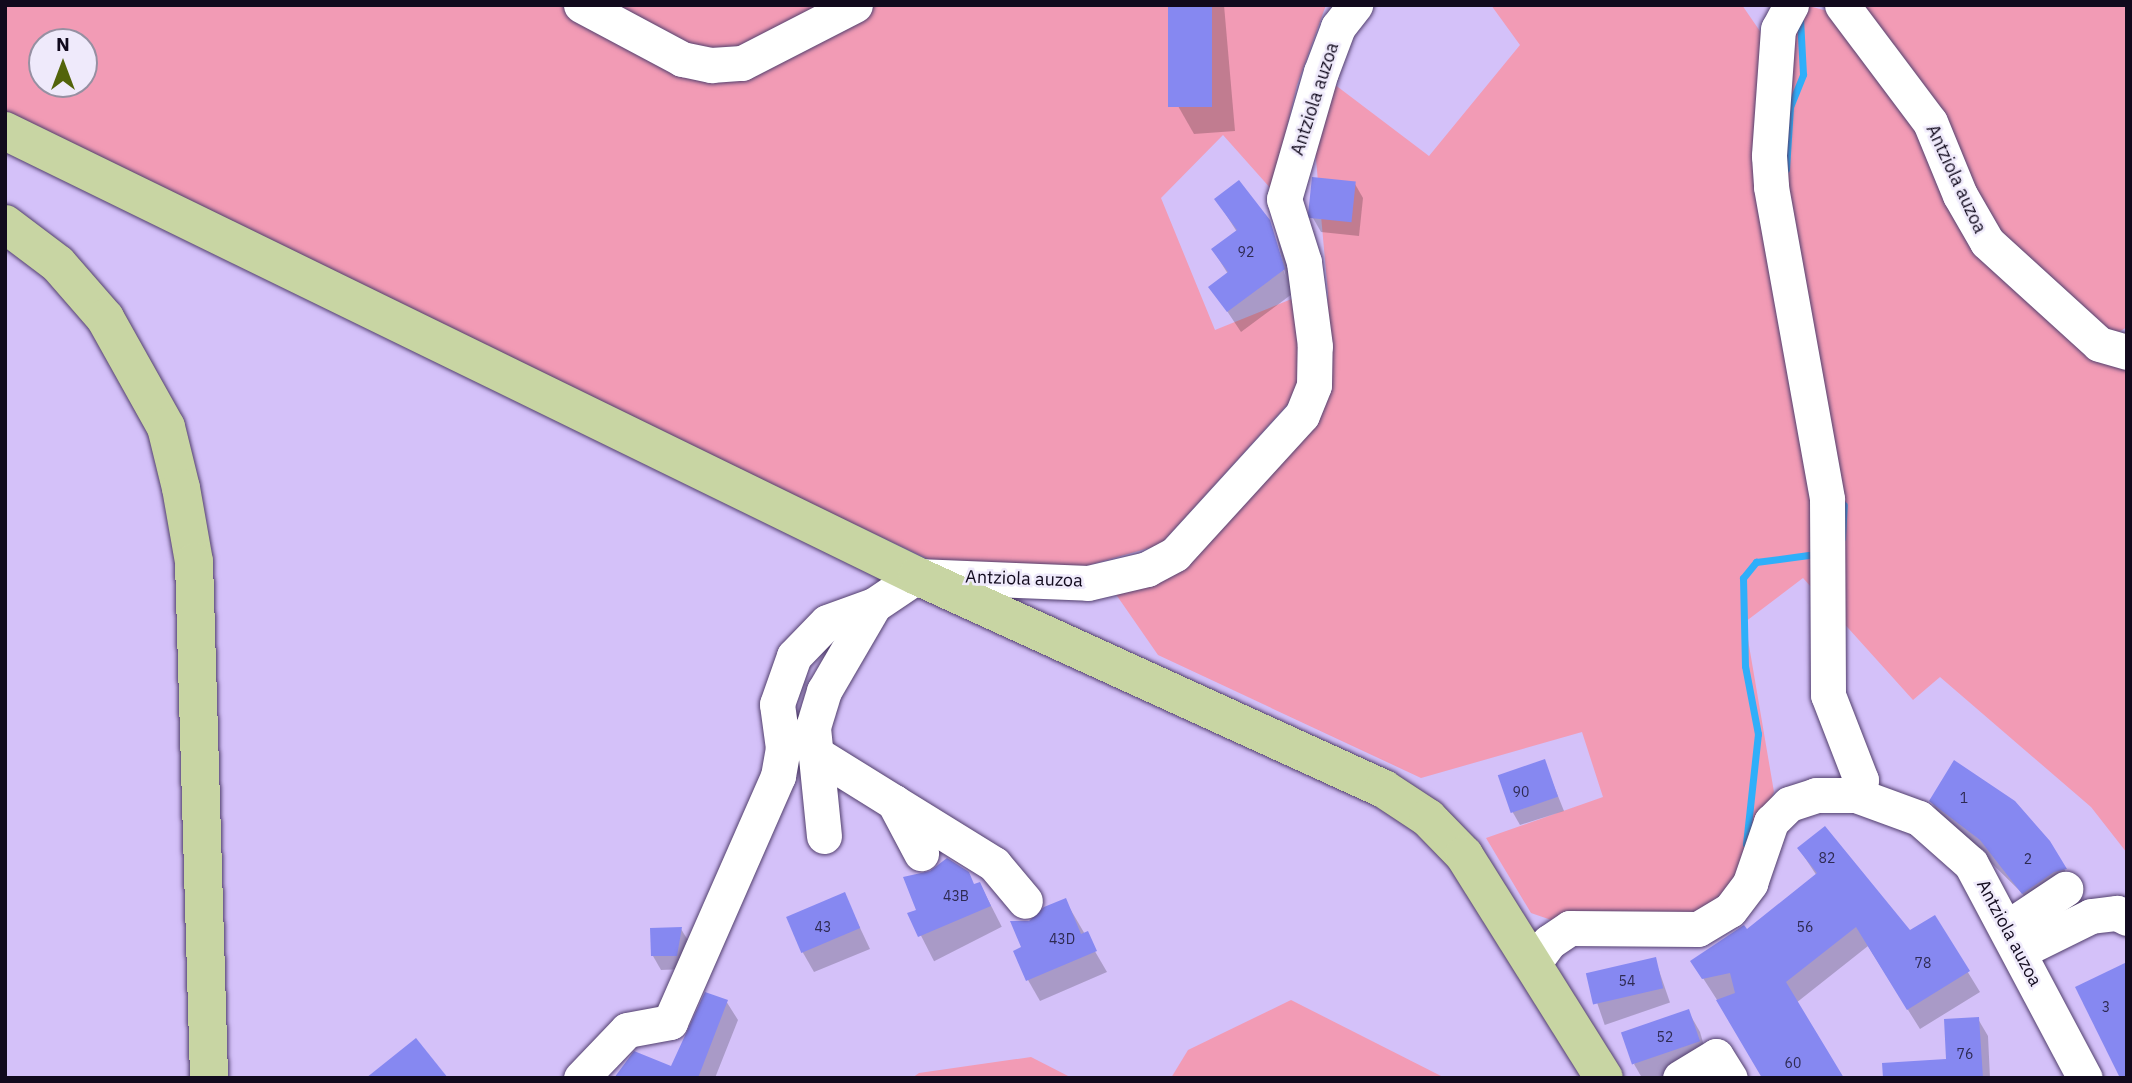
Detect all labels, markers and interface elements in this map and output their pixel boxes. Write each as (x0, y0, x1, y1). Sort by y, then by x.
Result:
north arrow (28, 28, 98, 98)
text: N (56, 32, 70, 56)
street label: Antziola auzoa (1287, 40, 1343, 158)
street label: Antziola auzoa (1921, 121, 1991, 237)
house number: 92 (1238, 244, 1254, 260)
street label: Antziola auzoa (965, 566, 1083, 592)
house number: 90 (1513, 784, 1529, 800)
house number: 1 (1960, 790, 1968, 806)
house number: 82 (1819, 850, 1835, 866)
house number: 2 (2024, 851, 2032, 867)
street label: Antziola auzoa (1972, 876, 2046, 990)
house number: 43B (943, 888, 969, 904)
house number: 43 (815, 919, 831, 935)
house number: 56 (1797, 919, 1813, 935)
house number: 43D (1049, 931, 1075, 947)
house number: 78 (1915, 955, 1931, 971)
house number: 54 (1619, 973, 1635, 989)
house number: 3 (2102, 999, 2110, 1015)
house number: 52 (1657, 1029, 1673, 1045)
house number: 76 (1957, 1046, 1973, 1062)
house number: 60 (1785, 1055, 1801, 1071)

